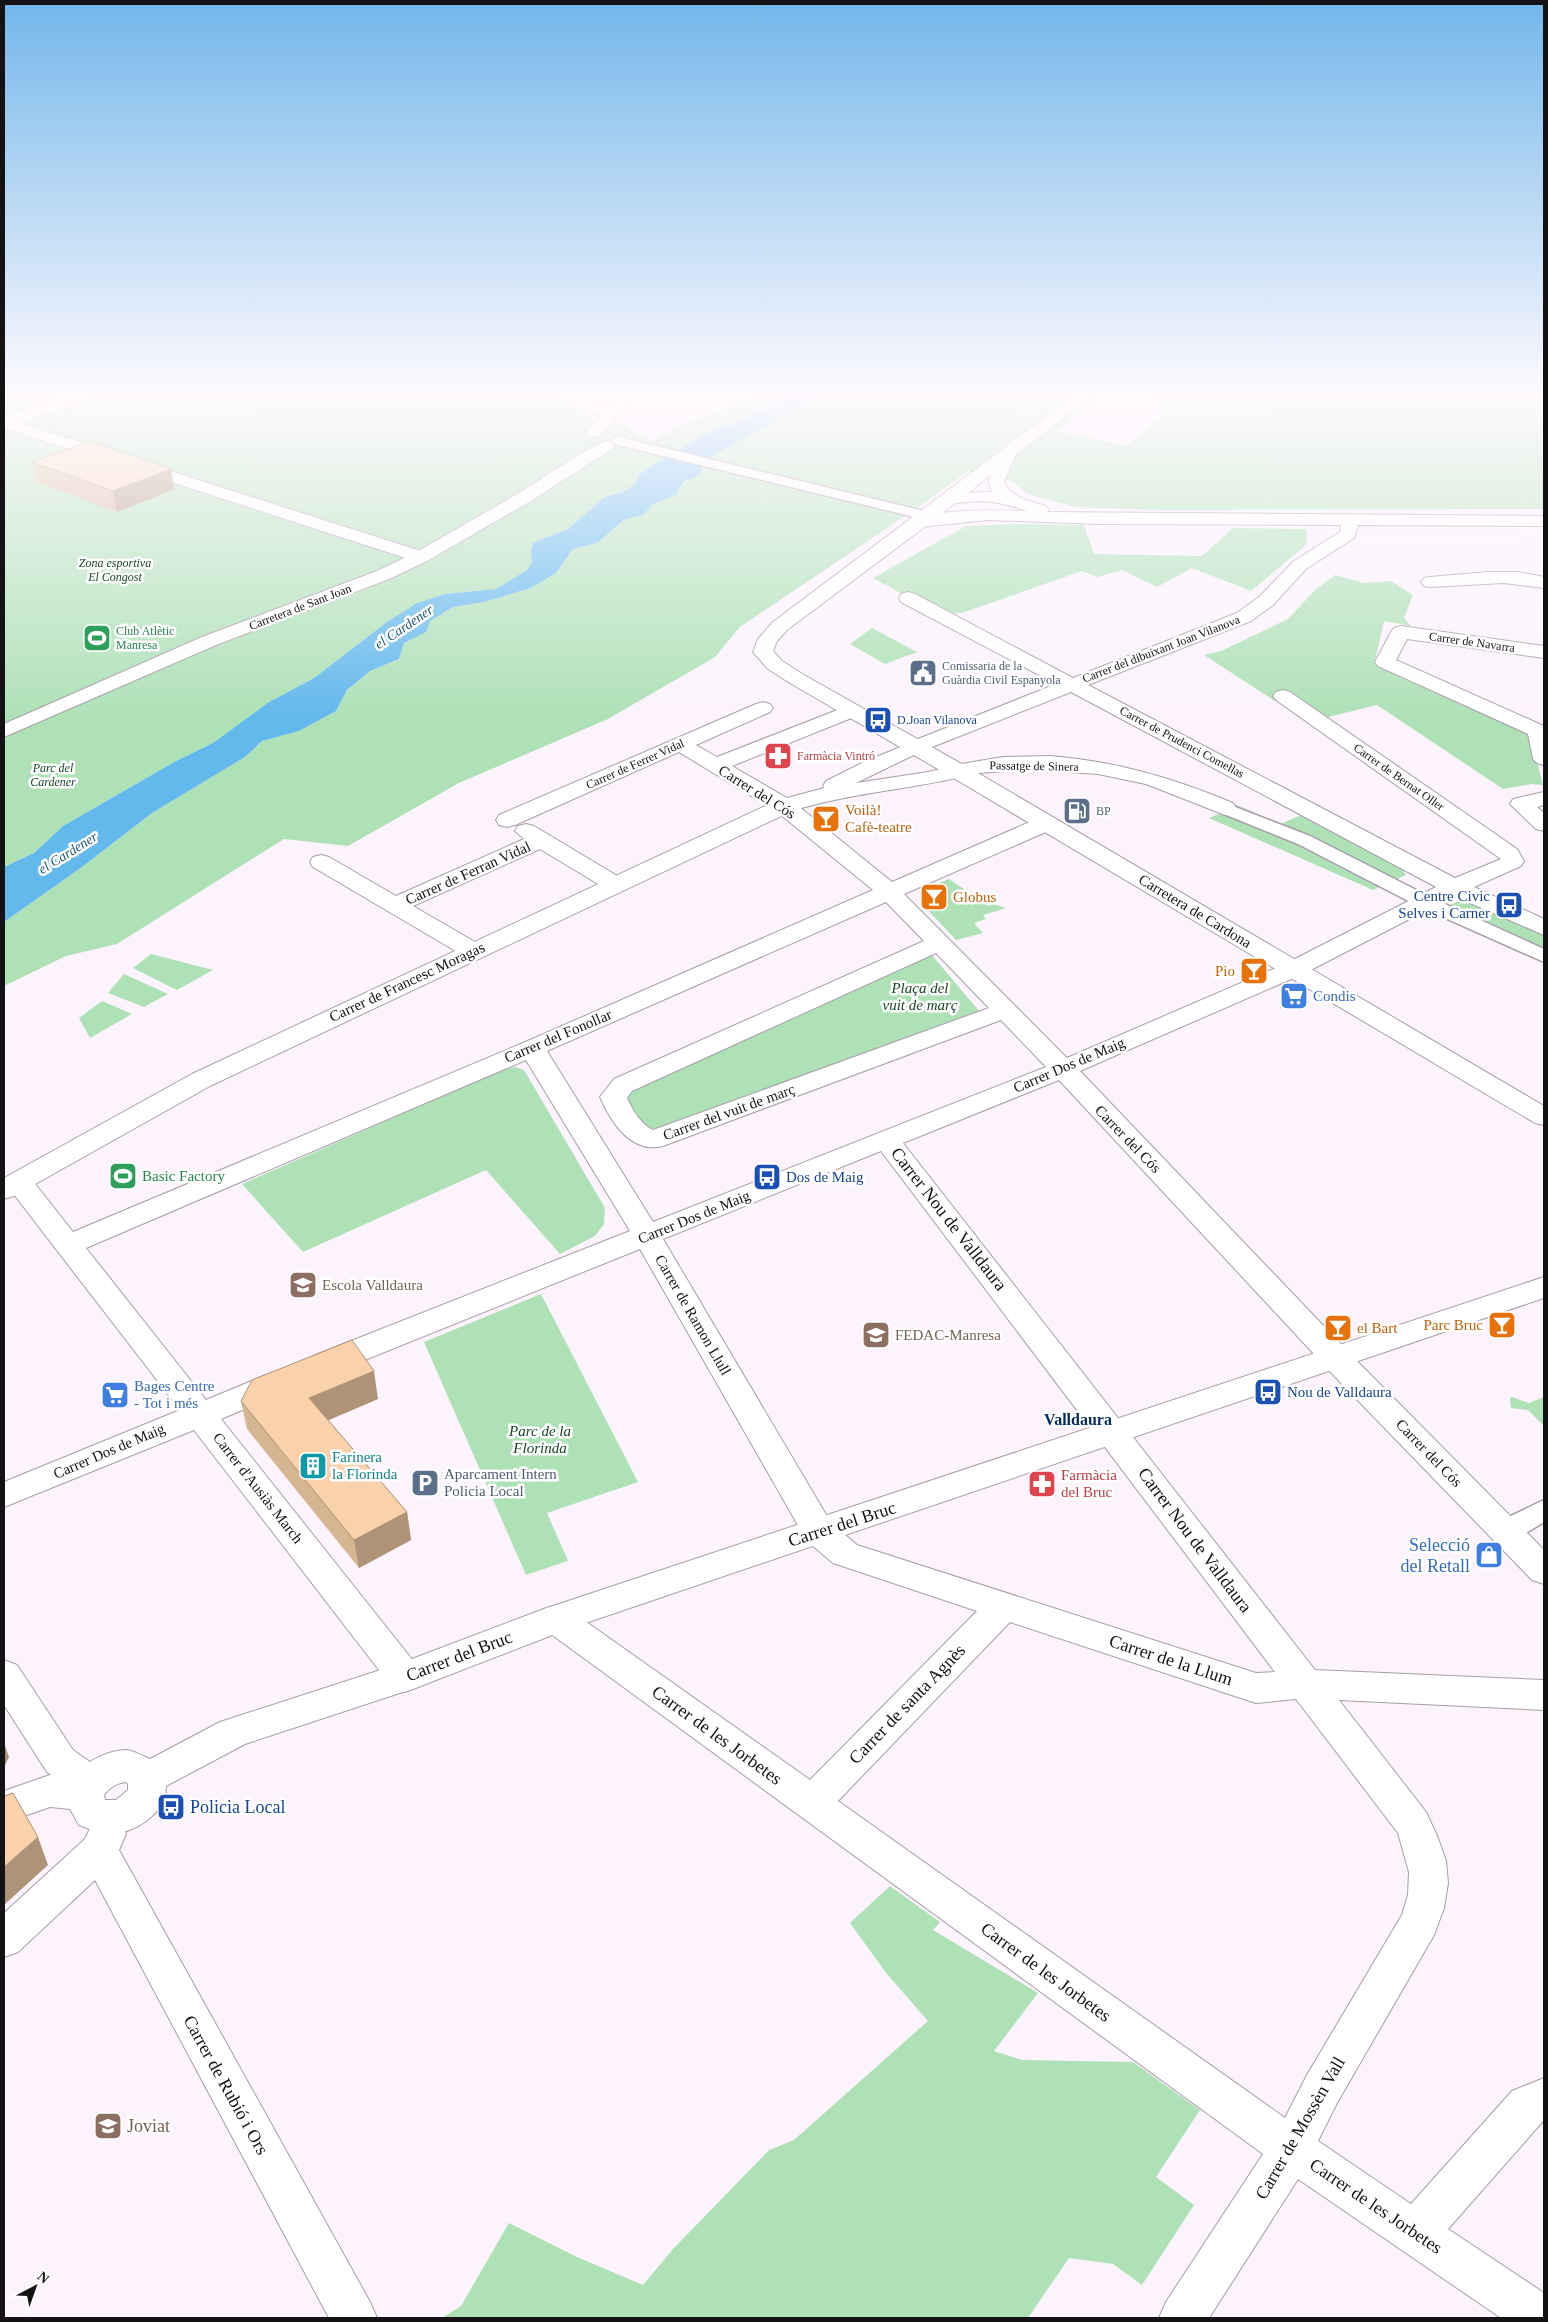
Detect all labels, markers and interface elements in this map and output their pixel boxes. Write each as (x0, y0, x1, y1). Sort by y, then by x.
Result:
park label: Zona esportiva El Congost (79, 556, 151, 584)
street label: Carretera de Sant Joan (247, 581, 353, 633)
water label: el Cardener (372, 602, 436, 652)
street label: Carrer del dibuixant Joan Vilanova (1080, 612, 1242, 686)
sports icon: Club Atlètic Manresa (82, 623, 112, 653)
place label: Club Atlètic Manresa (116, 624, 174, 652)
street label: Carrer de Navarra (1428, 629, 1517, 655)
public building icon: Comissaria de la Guàrdia Civil Espanyola (908, 658, 938, 688)
place label: Comissaria de la Guàrdia Civil Espanyola (942, 659, 1061, 687)
street label: Carrer de Prudenci Comellas (1117, 703, 1247, 781)
bus stop icon: D.Joan Vilanova (863, 705, 893, 735)
place label: D.Joan Vilanova (897, 713, 977, 727)
street label: Carrer de Ferrer Vidal (584, 736, 687, 792)
street label: Carrer de Bernat Oller (1351, 740, 1447, 814)
pharmacy icon: Farmàcia Vintró (763, 741, 793, 771)
place label: Farmàcia Vintró (797, 749, 875, 763)
street label: Passatge de Sinera (989, 758, 1079, 774)
park label: Parc del Cardener (30, 761, 76, 789)
street label: Carrer del Cós (716, 762, 798, 822)
fuel station icon: BP (1062, 796, 1092, 826)
place label: Voilà! Cafè-teatre (845, 802, 912, 835)
bar icon: Voilà! Cafè-teatre (811, 804, 841, 834)
place label: BP (1096, 804, 1111, 818)
water label: el Cardener (36, 829, 101, 877)
street label: Carrer de Ferran Vidal (403, 838, 533, 908)
street label: Carretera de Cardona (1136, 871, 1254, 951)
bar icon: Globus (919, 882, 949, 912)
place label: Centre Civic Selves i Carner (1398, 888, 1490, 921)
place label: Globus (953, 889, 997, 905)
bus stop icon: Centre Civic Selves i Carner (1494, 890, 1524, 920)
street label: Carrer de Francesc Moragas (327, 939, 487, 1025)
bar icon: Pio (1239, 956, 1269, 986)
place label: Pio (1215, 963, 1235, 979)
park label: Plaça del vuit de març (883, 980, 958, 1013)
supermarket icon: Condis (1279, 981, 1309, 1011)
place label: Condis (1313, 988, 1356, 1004)
street label: Carrer del Fonollar (502, 1006, 614, 1066)
street label: Carrer Dos de Maig (1011, 1034, 1128, 1096)
street label: Carrer del vuit de març (661, 1081, 797, 1143)
street label: Carrer del Cós (1092, 1102, 1164, 1176)
street label: Carrer Nou de Valldaura (887, 1143, 1011, 1295)
sports icon: Basic Factory (108, 1161, 138, 1191)
bus stop icon: Dos de Maig (752, 1162, 782, 1192)
place label: Basic Factory (142, 1168, 225, 1184)
place label: Dos de Maig (786, 1169, 864, 1185)
street label: Carrer Dos de Maig (636, 1187, 753, 1247)
street label: Carrer de Ramon Llull (652, 1252, 734, 1378)
school or university icon: Escola Valldaura (288, 1270, 318, 1300)
place label: Escola Valldaura (322, 1277, 423, 1293)
bar icon: Parc Bruc (1487, 1310, 1517, 1340)
bar icon: el Bart (1323, 1313, 1353, 1343)
place label: Parc Bruc (1423, 1317, 1483, 1333)
school or university icon: FEDAC-Manresa (861, 1320, 891, 1350)
place label: el Bart (1357, 1320, 1398, 1336)
place label: FEDAC-Manresa (895, 1327, 1001, 1343)
bus stop icon: Nou de Valldaura (1253, 1377, 1283, 1407)
place label: Bages Centre - Tot i més (134, 1378, 215, 1411)
supermarket icon: Bages Centre - Tot i més (100, 1380, 130, 1410)
place label: Nou de Valldaura (1287, 1384, 1392, 1400)
district label: Valldaura (1044, 1411, 1112, 1428)
street label: Carrer del Cós (1393, 1416, 1465, 1490)
street label: Carrer Dos de Maig (51, 1420, 168, 1482)
park label: Parc de la Florinda (508, 1423, 571, 1456)
street label: Carrer d'Ausiàs March (210, 1429, 306, 1547)
place label: Farinera la Florinda (332, 1449, 398, 1482)
building icon: Farinera la Florinda (298, 1451, 328, 1481)
street label: Carrer Nou de Valldaura (1134, 1464, 1256, 1616)
place label: Aparcament Intern Policia Local (444, 1466, 557, 1499)
place label: Farmàcia del Bruc (1061, 1467, 1117, 1500)
parking icon: Aparcament Intern Policia Local (410, 1468, 440, 1498)
pharmacy icon: Farmàcia del Bruc (1027, 1469, 1057, 1499)
street label: Carrer del Bruc (786, 1497, 898, 1551)
place label: Selecció del Retall (1401, 1535, 1470, 1576)
shop icon: Selecció del Retall (1474, 1540, 1504, 1570)
street label: Carrer del Bruc (403, 1627, 515, 1685)
street label: Carrer de la Llum (1107, 1631, 1235, 1689)
street label: Carrer de santa Agnès (845, 1640, 969, 1768)
street label: Carrer de les Jorbetes (648, 1681, 786, 1789)
bus stop icon: Policia Local (156, 1792, 186, 1822)
place label: Policia Local (190, 1797, 285, 1817)
street label: Carrer de les Jorbetes (977, 1918, 1115, 2026)
street label: Carrer de Rubió i Ors (179, 2012, 273, 2158)
street label: Carrer de Mossèn Vall (1251, 2053, 1349, 2203)
school or university icon: Joviat (93, 2111, 123, 2141)
place label: Joviat (127, 2116, 170, 2136)
street label: Carrer de les Jorbetes (1306, 2154, 1446, 2258)
north arrow (10, 2262, 60, 2312)
text: N (34, 2269, 52, 2287)

